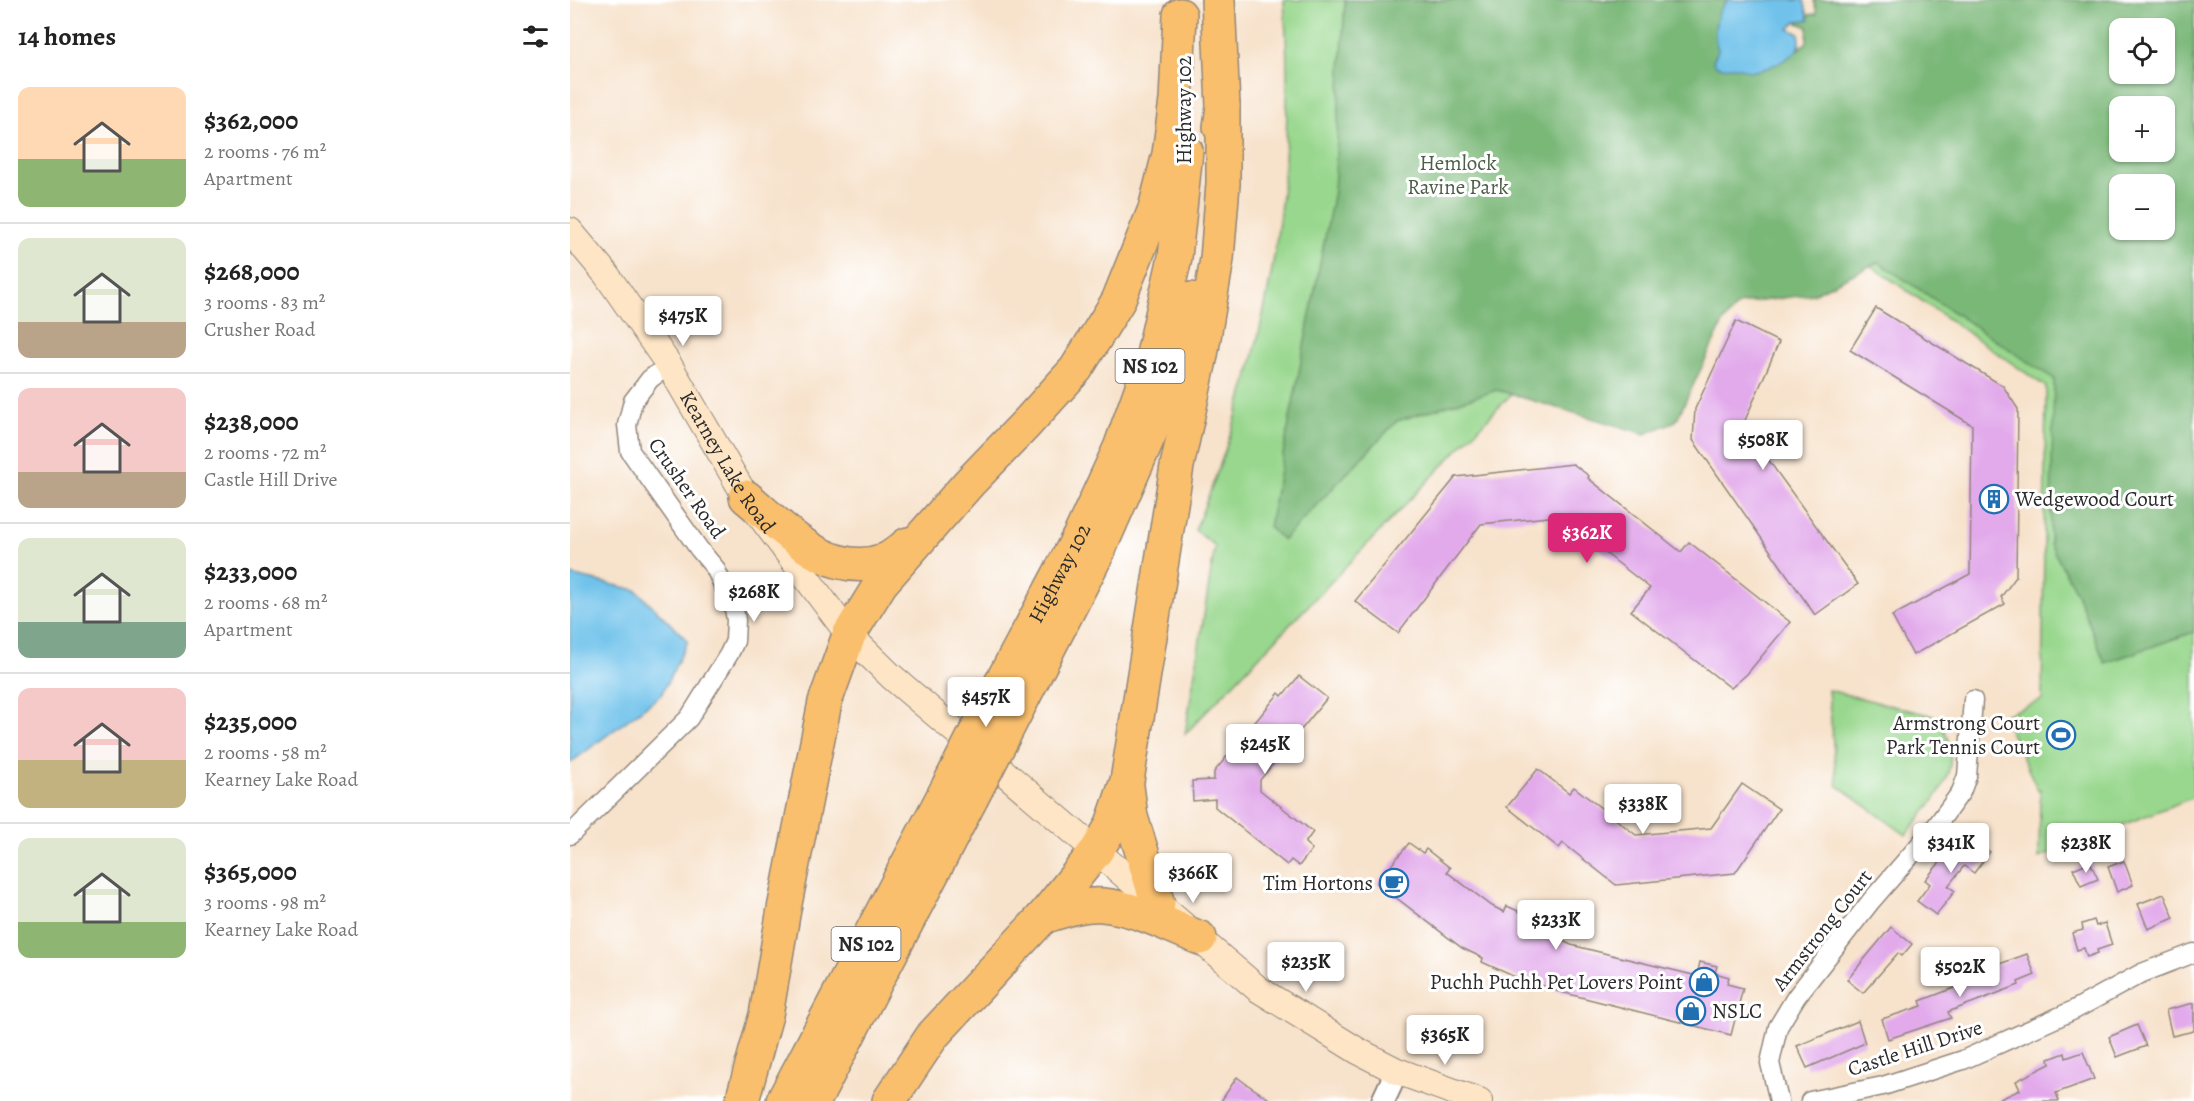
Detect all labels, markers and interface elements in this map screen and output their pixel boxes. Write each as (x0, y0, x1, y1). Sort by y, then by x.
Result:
map controls (2109, 18, 2175, 240)
button: locate (2109, 18, 2175, 84)
text: 14 homes (18, 19, 116, 54)
icon: filters (519, 20, 552, 53)
street label: Highway 102 (1170, 56, 1198, 164)
button: + (2109, 96, 2175, 162)
text: $362,000 (204, 103, 298, 138)
icon: home (66, 111, 138, 183)
text: 2 rooms · 76 m² (204, 138, 326, 165)
park label: Hemlock Ravine Park (1407, 149, 1509, 201)
text: Apartment (204, 165, 293, 192)
button: − (2109, 174, 2175, 240)
text: $268,000 (204, 254, 300, 289)
icon: home (66, 262, 138, 334)
text: 3 rooms · 83 m² (204, 289, 325, 316)
pin: $475K (641, 296, 725, 347)
text: $475K (659, 302, 707, 329)
text: Crusher Road (204, 316, 316, 343)
road number: NS 102 (1116, 349, 1184, 383)
street label: Kearney Lake Road (673, 386, 782, 539)
text: $238,000 (204, 404, 299, 439)
icon: home (66, 412, 138, 484)
pin: $508K (1721, 420, 1805, 471)
text: $508K (1738, 426, 1788, 453)
street label: Crusher Road (642, 432, 732, 545)
text: 2 rooms · 72 m² (204, 439, 326, 466)
text: Castle Hill Drive (204, 466, 337, 493)
building icon: Wedgewood Court (1978, 483, 2010, 515)
place label: Wedgewood Court (2014, 485, 2174, 513)
pin: $362K (1545, 513, 1629, 564)
street label: Highway 102 (1022, 519, 1097, 628)
text: $362K (1562, 519, 1612, 546)
text: $233,000 (204, 554, 297, 589)
icon: home (66, 562, 138, 634)
pin: $268K (712, 572, 796, 623)
text: $268K (728, 578, 780, 605)
text: 2 rooms · 68 m² (204, 589, 328, 616)
text: Apartment (204, 616, 293, 643)
pin: $457K (944, 677, 1028, 728)
text: $457K (962, 683, 1010, 710)
text: $235,000 (204, 704, 297, 739)
place label: Armstrong Court Park Tennis Court (1886, 709, 2040, 761)
icon: home (66, 712, 138, 784)
sports icon: Armstrong Court Park Tennis Court (2045, 719, 2077, 751)
pin: $245K (1223, 724, 1307, 775)
text: $245K (1240, 730, 1290, 757)
text: 2 rooms · 58 m² (204, 739, 327, 766)
text: Kearney Lake Road (204, 766, 358, 793)
pin: $338K (1601, 784, 1685, 835)
text: $338K (1618, 790, 1668, 817)
pin: $341K (1909, 823, 1993, 874)
pin: $238K (2044, 823, 2128, 874)
text: $341K (1927, 829, 1975, 856)
text: $238K (2061, 829, 2111, 856)
pin: $366K (1151, 853, 1235, 904)
text: $365,000 (204, 854, 297, 889)
text: $366K (1168, 859, 1218, 886)
icon: home (66, 862, 138, 934)
street label: Armstrong Court (1765, 864, 1878, 997)
cafe icon: Tim Hortons (1378, 867, 1410, 899)
place label: Tim Hortons (1263, 869, 1373, 897)
text: 3 rooms · 98 m² (204, 889, 326, 916)
pin: $233K (1514, 900, 1598, 951)
text: $233K (1531, 906, 1581, 933)
text: Kearney Lake Road (204, 916, 358, 943)
road number: NS 102 (832, 927, 900, 961)
pin: $235K (1264, 942, 1348, 993)
pin: $502K (1918, 947, 2002, 998)
text: $235K (1281, 948, 1331, 975)
text: $502K (1935, 953, 1985, 980)
shop icon: Puchh Puchh Pet Lovers Point (1688, 966, 1720, 998)
place label: Puchh Puchh Pet Lovers Point (1430, 968, 1683, 996)
shop icon: NSLC (1675, 995, 1707, 1027)
place label: NSLC (1712, 997, 1762, 1025)
street label: Castle Hill Drive (1844, 1013, 1986, 1083)
pin: $365K (1403, 1015, 1487, 1066)
text: $365K (1421, 1021, 1469, 1048)

